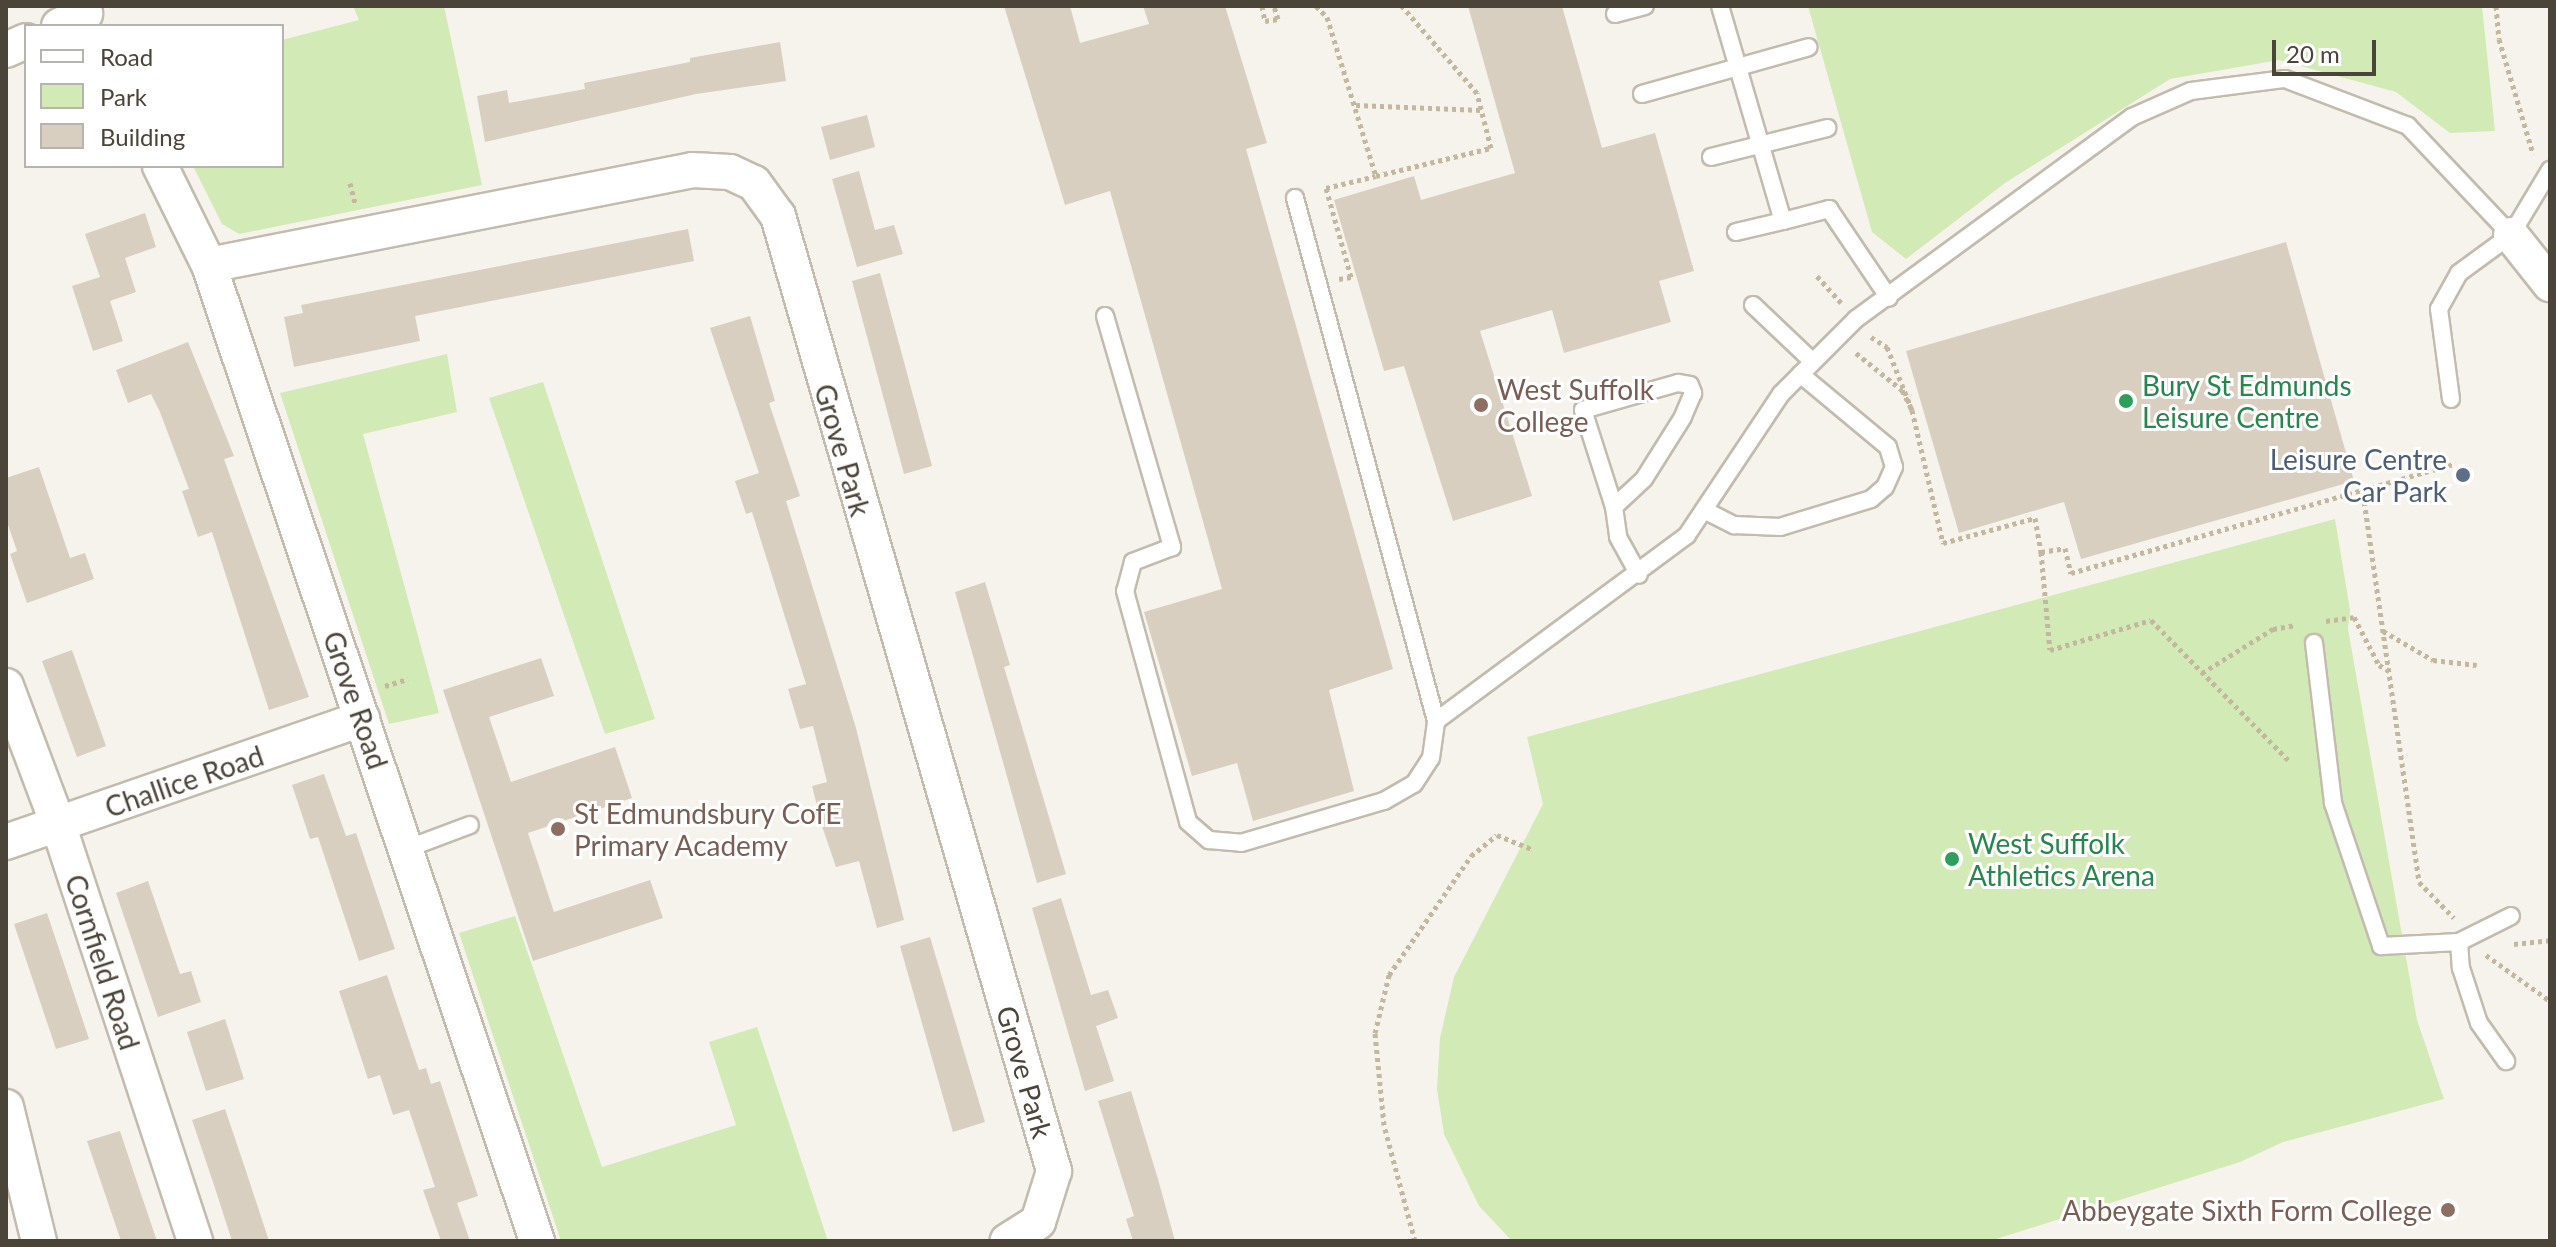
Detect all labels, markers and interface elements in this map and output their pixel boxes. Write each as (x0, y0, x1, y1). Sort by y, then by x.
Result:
legend (24, 24, 284, 168)
scale bar (2276, 24, 2380, 74)
text: 20 m (2286, 39, 2340, 68)
text: Road (100, 42, 153, 71)
text: Park (100, 82, 147, 111)
text: Building (100, 122, 185, 151)
place label: Bury St Edmunds Leisure Centre (2142, 368, 2352, 434)
place label: West Suffolk College (1497, 372, 1654, 438)
street label: Grove Park (808, 380, 878, 520)
marker: Bury St Edmunds Leisure Centre (2117, 392, 2135, 410)
marker: West Suffolk College (1472, 396, 1490, 414)
place label: Leisure Centre Car Park (2270, 442, 2447, 508)
marker: Leisure Centre Car Park (2454, 466, 2472, 484)
street label: Grove Road (317, 627, 395, 773)
street label: Challice Road (100, 738, 268, 824)
place label: St Edmundsbury CofE Primary Academy (574, 796, 842, 862)
marker: St Edmundsbury CofE Primary Academy (549, 820, 567, 838)
place label: West Suffolk Athletics Arena (1968, 826, 2156, 892)
marker: West Suffolk Athletics Arena (1943, 850, 1961, 868)
street label: Cornfield Road (59, 870, 147, 1054)
street label: Grove Park (990, 1002, 1060, 1142)
place label: Abbeygate Sixth Form College (2062, 1193, 2432, 1227)
marker: Abbeygate Sixth Form College (2439, 1201, 2457, 1219)

